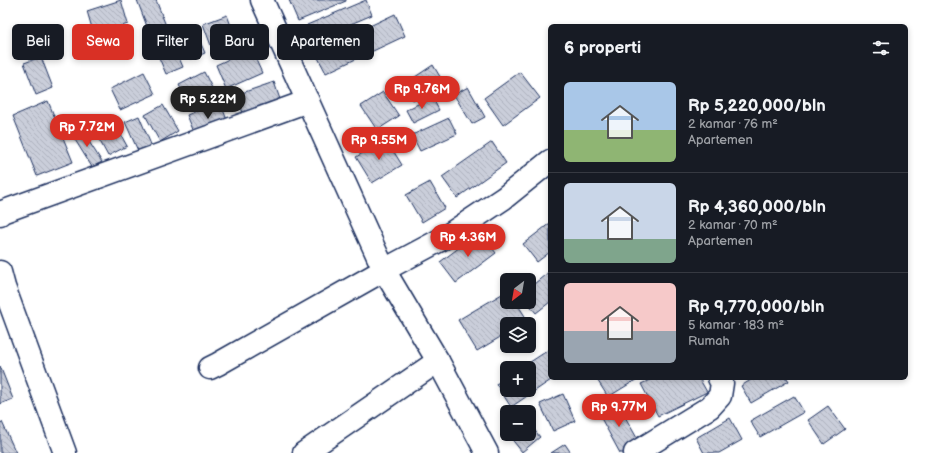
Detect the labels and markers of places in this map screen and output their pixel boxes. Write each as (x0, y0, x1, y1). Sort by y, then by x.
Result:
pin: Rp 9.76M (381, 76, 463, 110)
pin: Rp 5.22M (167, 86, 249, 120)
pin: Rp 7.72M (46, 114, 128, 148)
pin: Rp 9.55M (338, 127, 420, 161)
pin: Rp 4.36M (427, 224, 509, 258)
pin: Rp 9.77M (578, 394, 660, 428)

